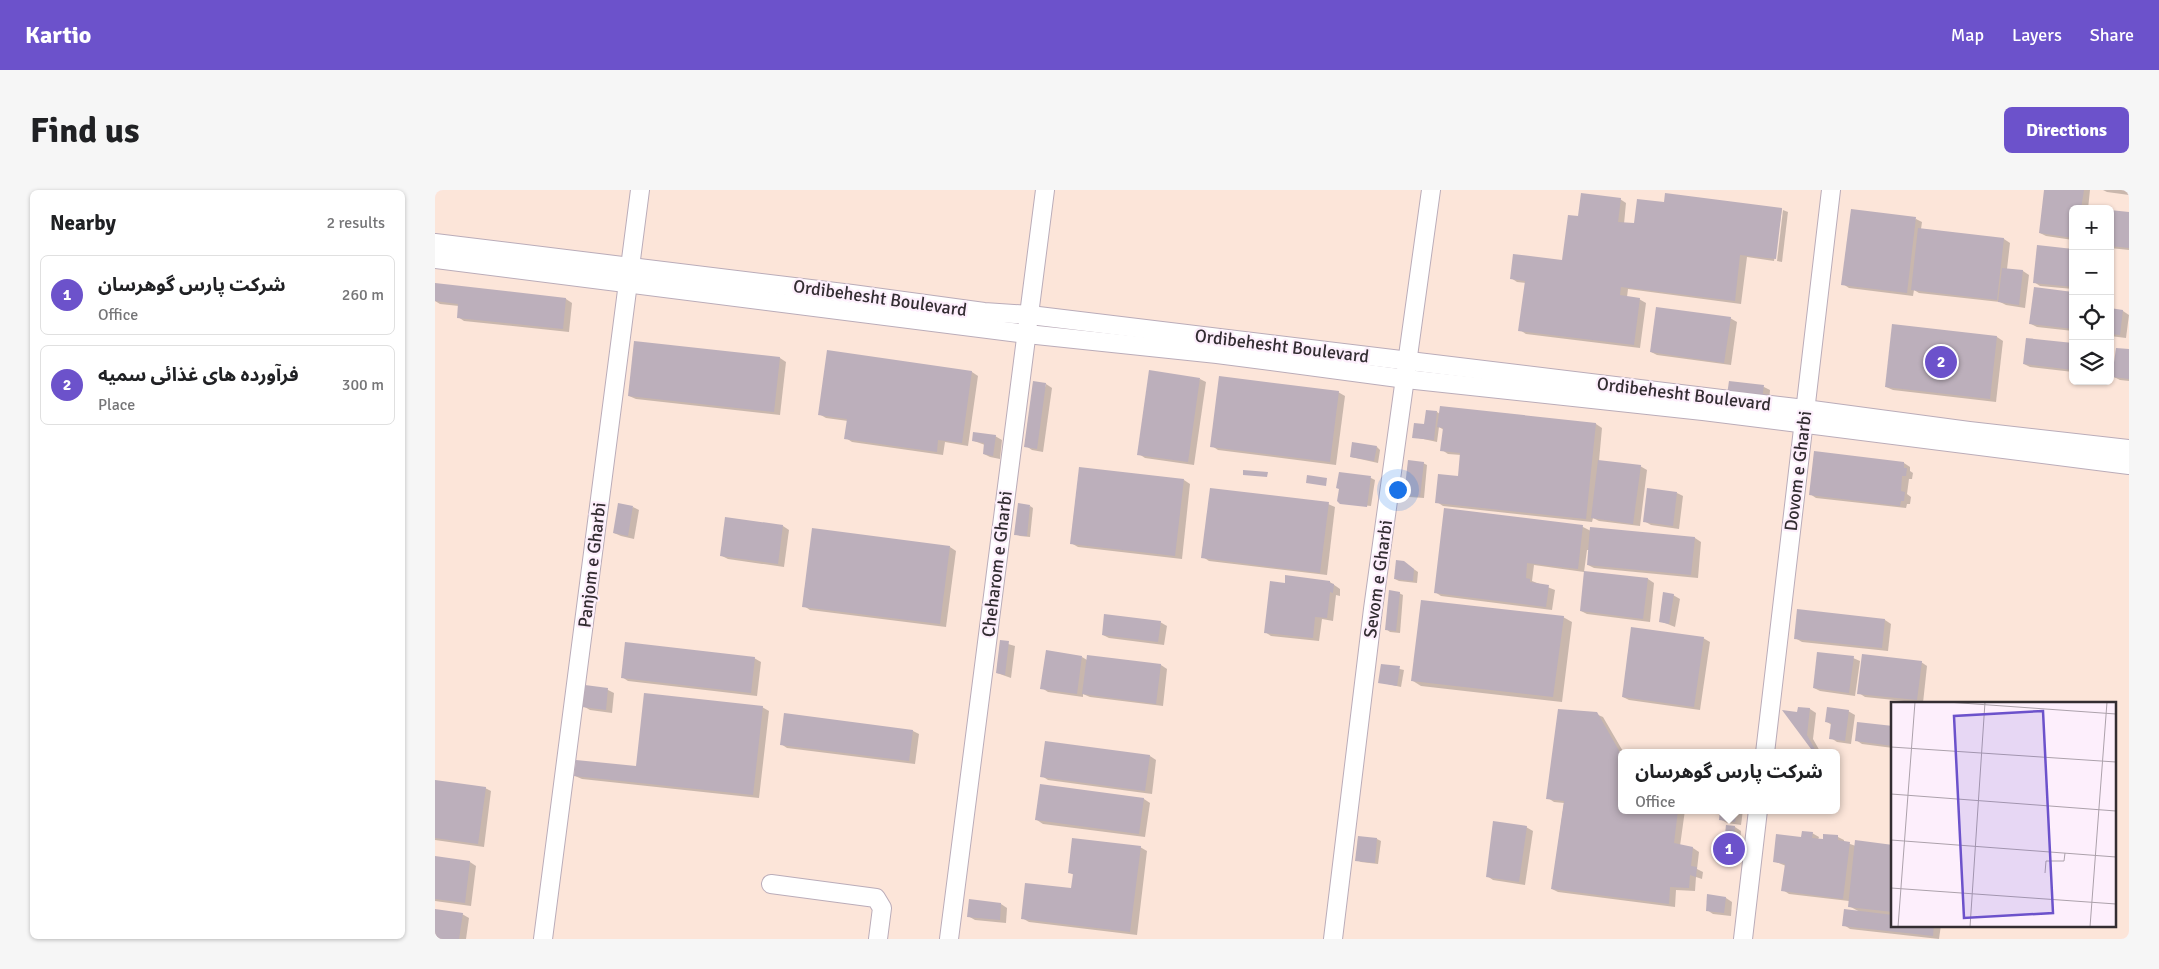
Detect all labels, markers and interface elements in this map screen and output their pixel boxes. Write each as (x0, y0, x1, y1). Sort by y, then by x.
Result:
text: Kartio (25, 20, 91, 50)
text: Map (1951, 24, 1984, 46)
text: Layers (2012, 24, 2062, 46)
text: Share (2090, 24, 2134, 46)
button: Directions (2004, 107, 2129, 153)
text: Find us (30, 109, 140, 152)
map controls (2069, 205, 2114, 385)
button: + (2069, 205, 2114, 250)
text: Nearby (50, 210, 116, 236)
text: 2 results (326, 213, 385, 233)
button: − (2069, 250, 2114, 295)
text: شرکت پارس گوهرسان (98, 273, 286, 297)
street label: Ordibehesht Boulevard (792, 275, 968, 321)
text: 1 (63, 285, 71, 305)
text: 260 m (342, 285, 384, 305)
button: locate (2069, 295, 2114, 340)
text: Office (98, 305, 138, 325)
street label: Ordibehesht Boulevard (1194, 324, 1370, 368)
button: layers (2069, 340, 2114, 385)
pin: 2 (1925, 343, 1957, 381)
text: فرآورده های غذائی سمیه (98, 363, 299, 387)
street label: Ordibehesht Boulevard (1596, 372, 1772, 416)
text: 2 (63, 375, 71, 395)
text: 300 m (342, 375, 384, 395)
text: Place (98, 395, 135, 415)
street label: Dovom e Gharbi (1780, 410, 1816, 532)
your location (1385, 477, 1411, 503)
street label: Cheharom e Gharbi (977, 490, 1017, 638)
street label: Panjom e Gharbi (573, 501, 611, 629)
street label: Sevom e Gharbi (1359, 519, 1397, 639)
inset map (1891, 702, 2117, 926)
popup (1618, 749, 1840, 814)
text: شرکت پارس گوهرسان (1635, 760, 1823, 784)
text: Office (1635, 792, 1675, 812)
pin: 1 (1713, 830, 1745, 868)

